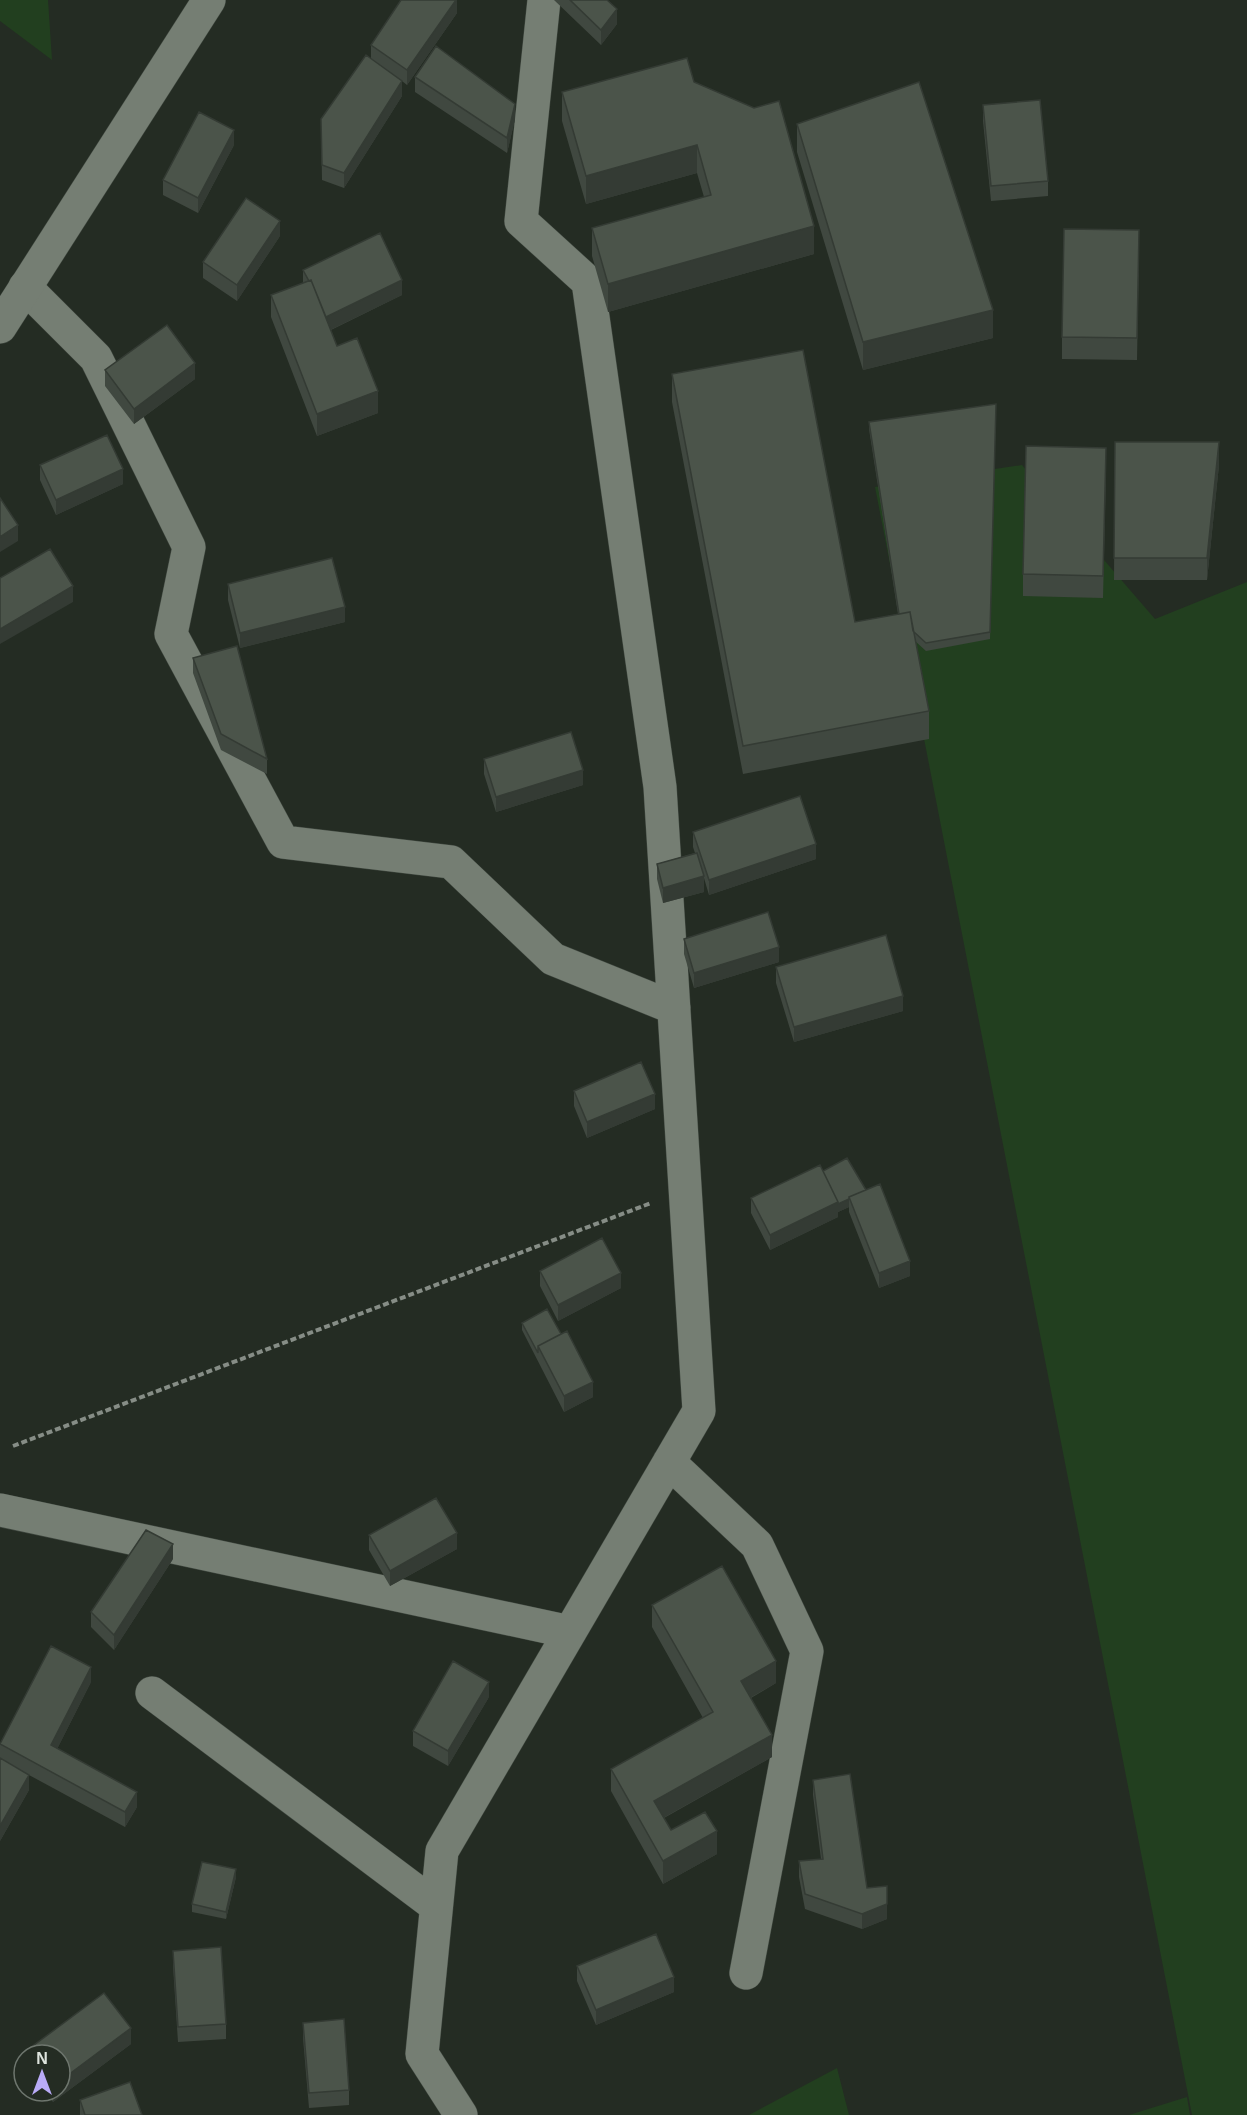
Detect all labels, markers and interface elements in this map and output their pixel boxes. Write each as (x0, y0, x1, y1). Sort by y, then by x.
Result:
north arrow (12, 2043, 72, 2103)
text: N (36, 2050, 48, 2067)

